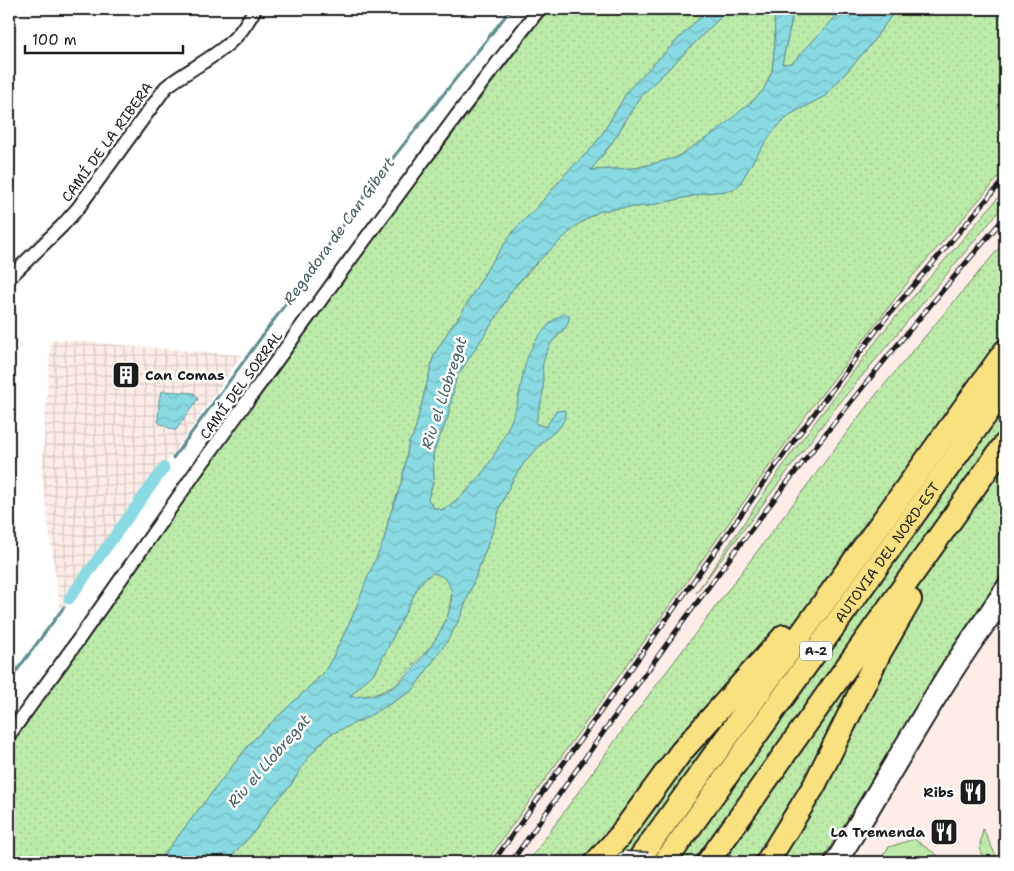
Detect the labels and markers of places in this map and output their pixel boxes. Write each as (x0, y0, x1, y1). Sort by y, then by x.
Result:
building icon: Can Comas (111, 360, 141, 390)
place label: Can Comas (145, 366, 224, 384)
restaurant icon: Ribs (958, 777, 988, 807)
place label: Ribs (923, 783, 954, 801)
restaurant icon: La Tremenda (929, 817, 959, 847)
place label: La Tremenda (830, 823, 925, 841)

